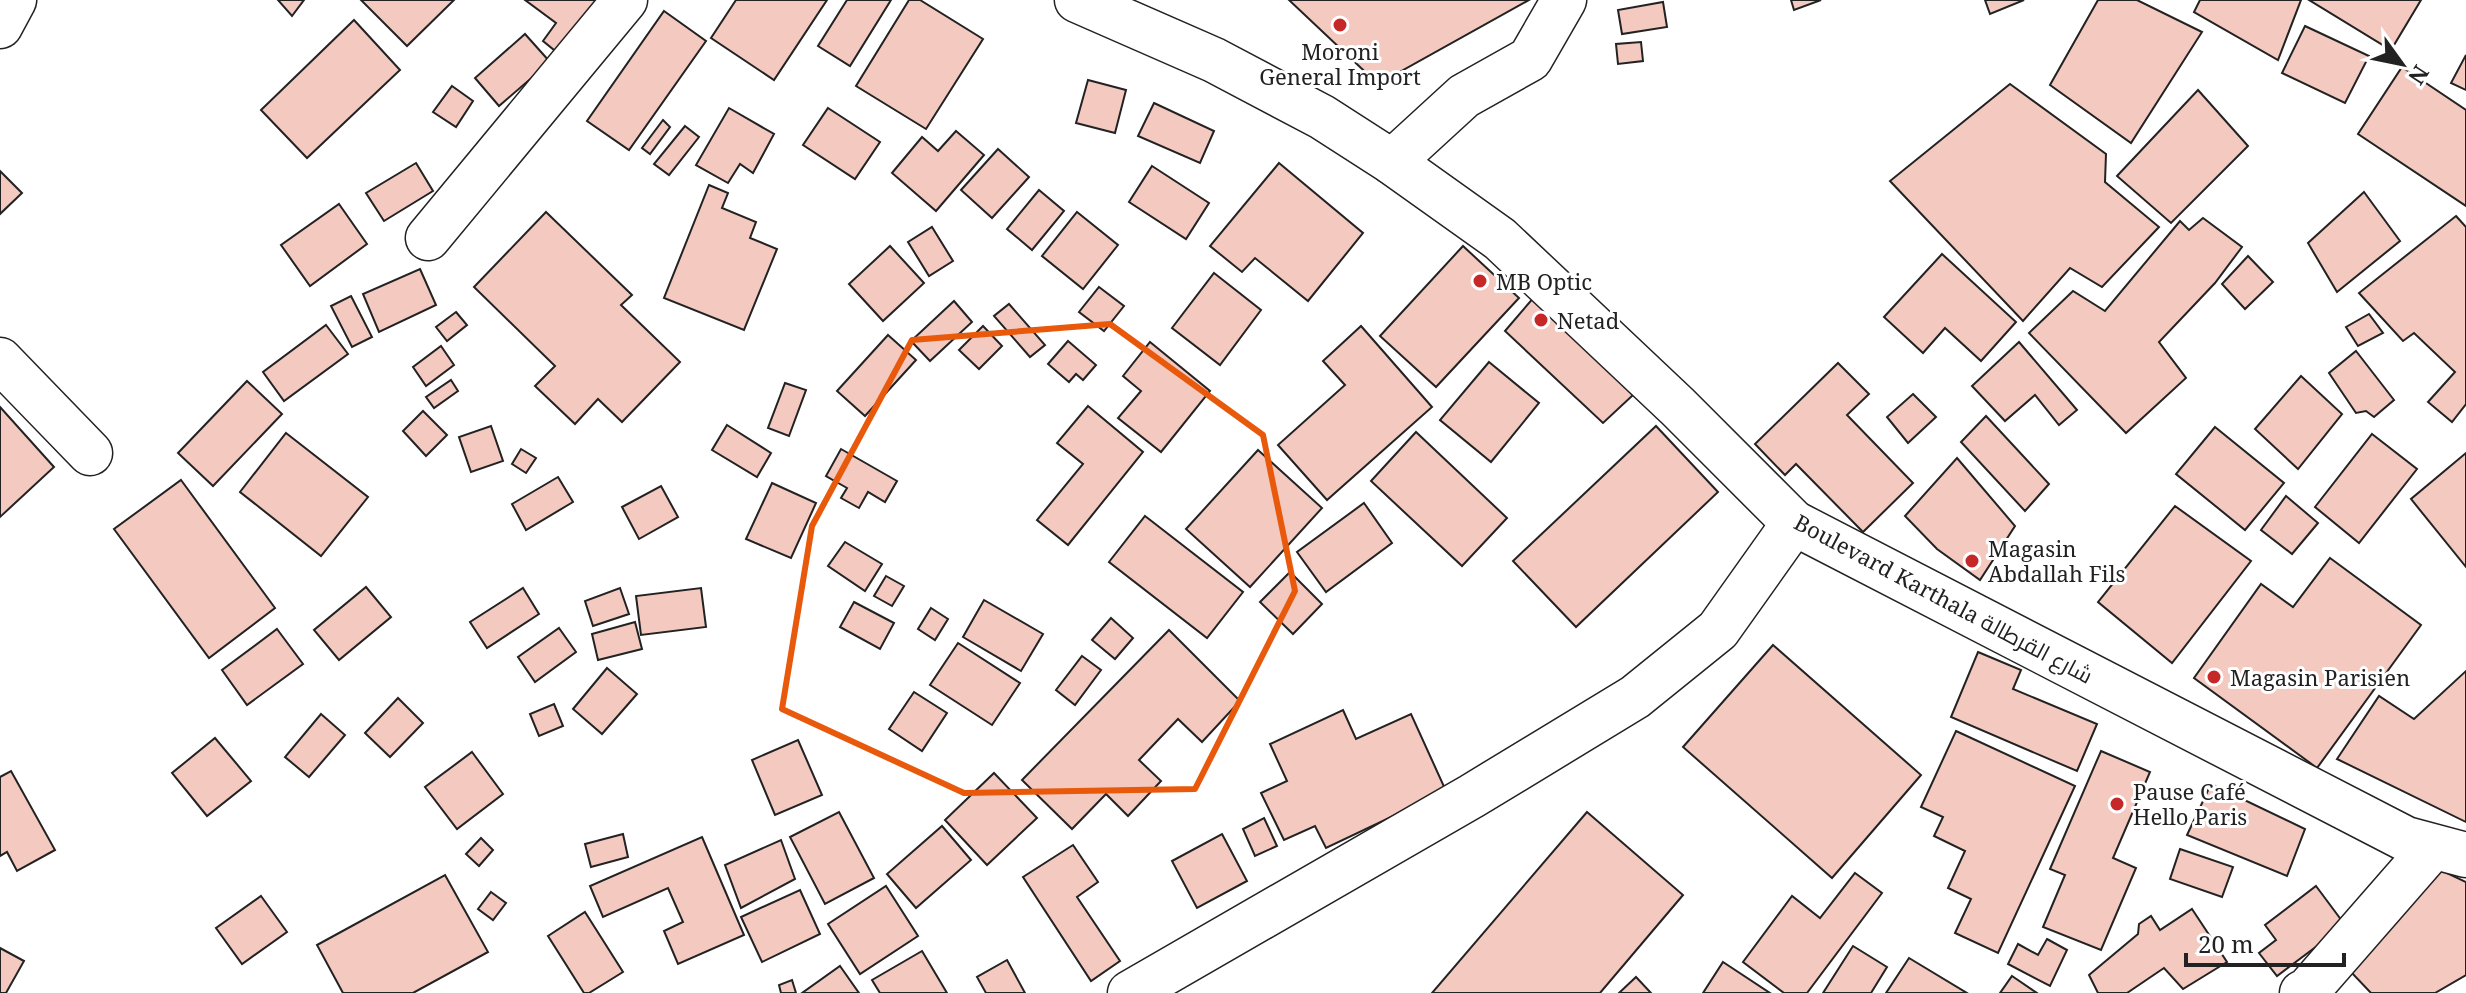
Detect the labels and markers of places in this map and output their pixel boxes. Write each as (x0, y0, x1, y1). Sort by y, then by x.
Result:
marker: Moroni General Import (1331, 16, 1349, 34)
place label: Moroni General Import (1259, 36, 1421, 91)
place label: MB Optic (1496, 266, 1592, 296)
marker: MB Optic (1471, 272, 1489, 290)
place label: Netad (1557, 305, 1620, 335)
marker: Netad (1532, 311, 1550, 329)
place label: Magasin Abdallah Fils (1988, 533, 2125, 588)
marker: Magasin Abdallah Fils (1963, 552, 1981, 570)
place label: Magasin Parisien (2230, 662, 2410, 692)
marker: Magasin Parisien (2205, 668, 2223, 686)
place label: Pause Café Hello Paris (2133, 776, 2247, 831)
marker: Pause Café Hello Paris (2108, 795, 2126, 813)

